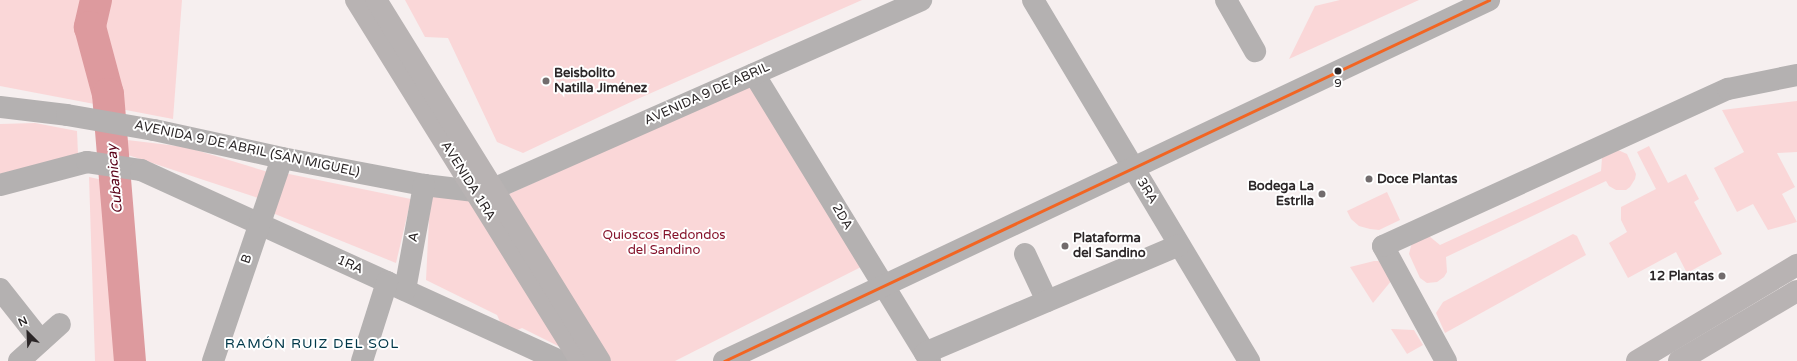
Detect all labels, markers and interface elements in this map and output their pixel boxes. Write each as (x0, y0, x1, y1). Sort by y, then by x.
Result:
street label: AVENIDA 9 DE ABRIL (642, 59, 772, 129)
place label: Beisbolito Natilla Jiménez (554, 66, 647, 97)
marker: 9 (1333, 66, 1343, 76)
marker: Beisbolito Natilla Jiménez (541, 76, 551, 86)
place label: 9 (1334, 77, 1342, 91)
street label: AVENIDA 9 DE ABRIL (SAN MIGUEL) (133, 117, 361, 181)
street label: AVENIDA 1RA (437, 139, 499, 223)
water label: Cubanicay (104, 144, 126, 214)
place label: Doce Plantas (1377, 171, 1458, 187)
marker: Doce Plantas (1364, 174, 1374, 184)
street label: 3RA (1133, 175, 1161, 207)
place label: Bodega La Estrlla (1248, 179, 1314, 210)
marker: Bodega La Estrlla (1317, 189, 1327, 199)
street label: 2DA (828, 201, 856, 233)
park label: Quioscos Redondos del Sandino (602, 228, 726, 259)
street label: A (405, 231, 423, 243)
place label: Plataforma del Sandino (1073, 231, 1146, 262)
marker: Plataforma del Sandino (1060, 241, 1070, 251)
street label: B (238, 252, 256, 266)
street label: 1RA (334, 252, 366, 278)
place label: 12 Plantas (1649, 268, 1714, 284)
marker: 12 Plantas (1717, 271, 1727, 281)
north arrow (8, 313, 48, 353)
text: N (16, 314, 30, 329)
district label: RAMÓN RUIZ DEL SOL (225, 336, 399, 352)

